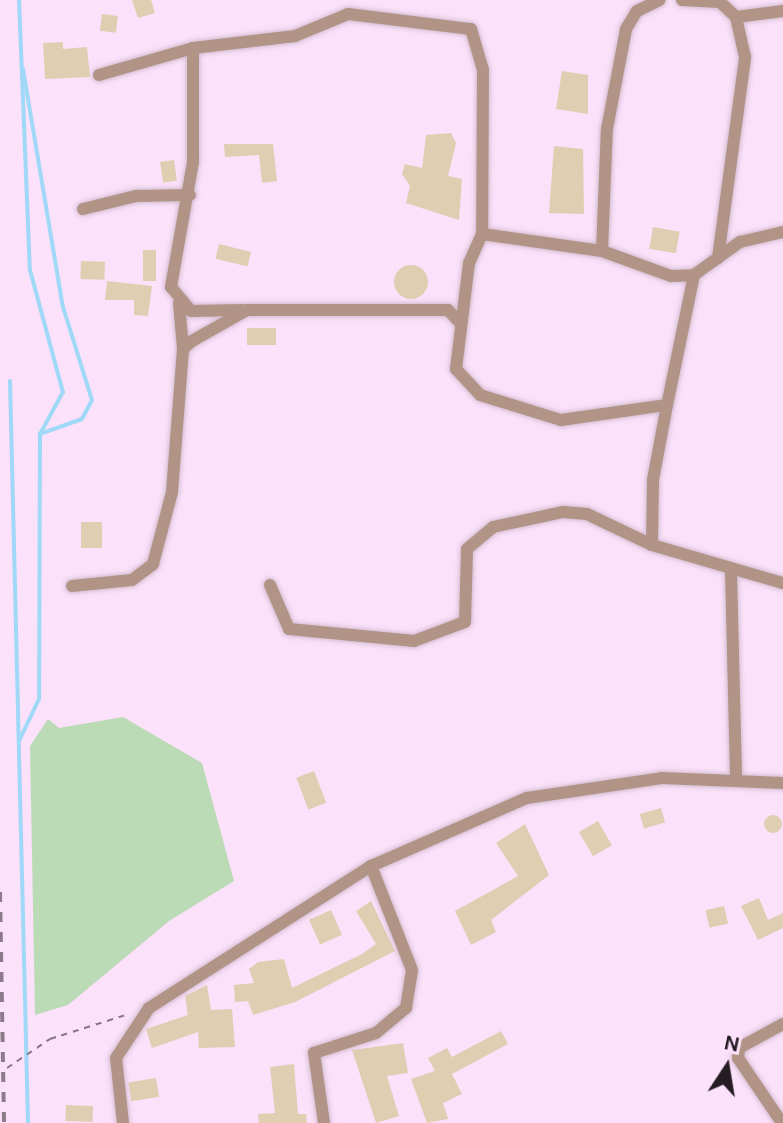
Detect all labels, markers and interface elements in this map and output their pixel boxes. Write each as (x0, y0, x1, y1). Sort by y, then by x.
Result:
north arrow (687, 1027, 767, 1107)
text: N (722, 1029, 742, 1058)

